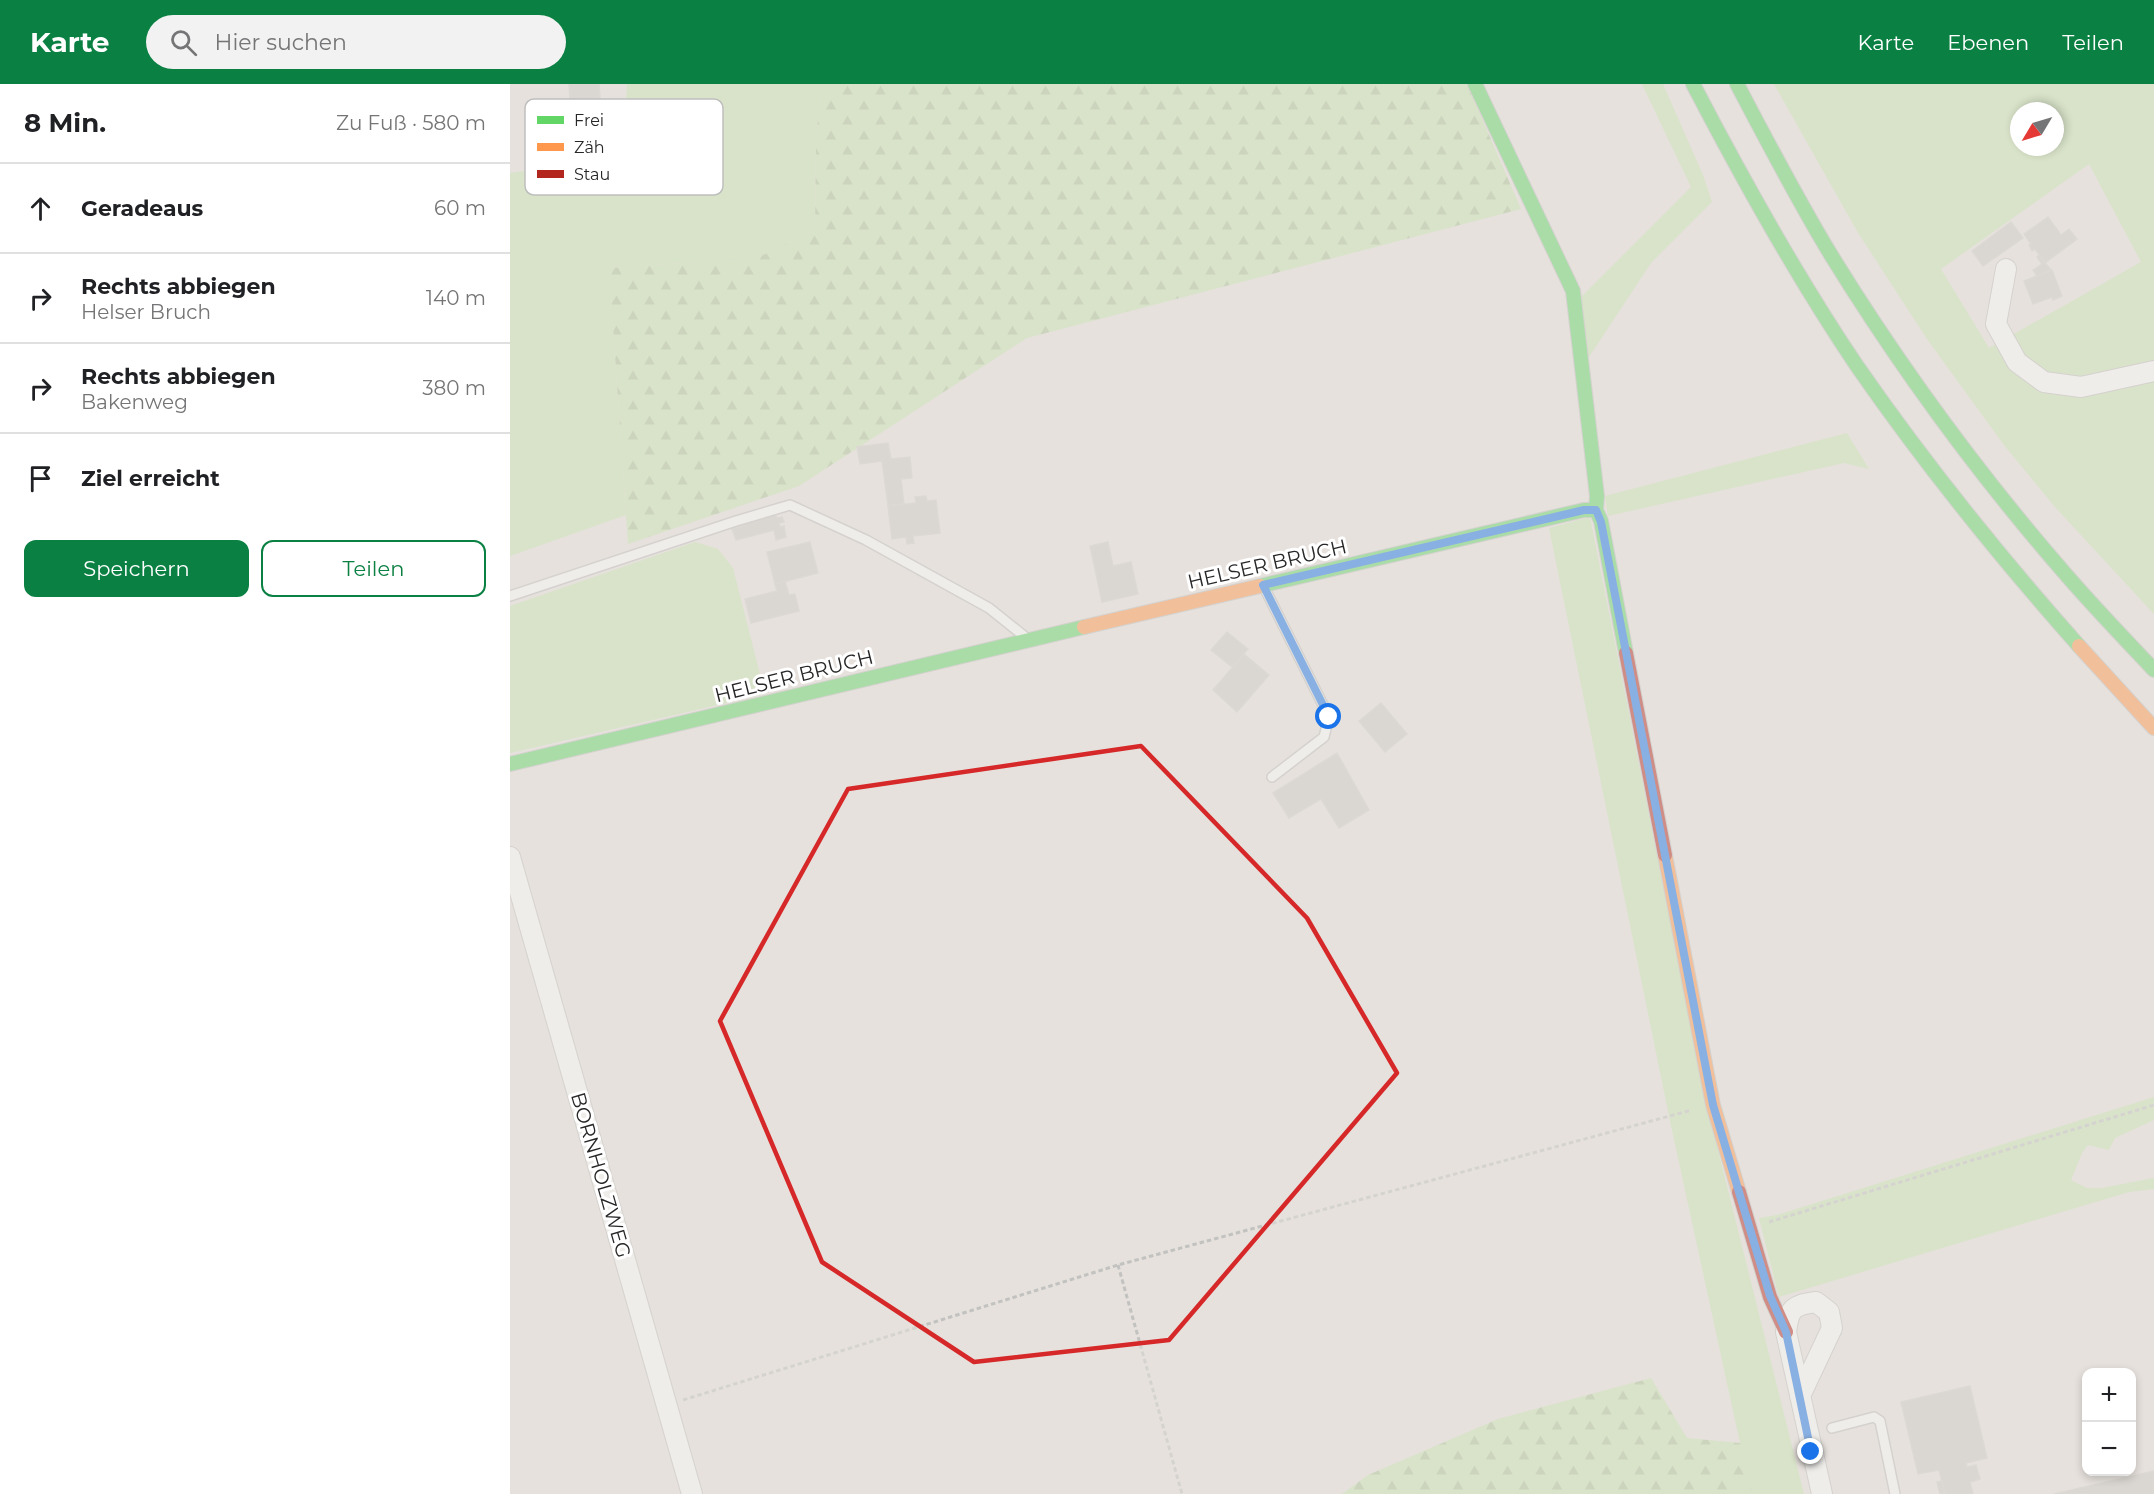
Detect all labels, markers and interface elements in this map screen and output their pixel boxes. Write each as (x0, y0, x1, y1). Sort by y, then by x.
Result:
search box (146, 15, 566, 69)
text: Karte (30, 25, 110, 59)
icon: search (167, 26, 200, 59)
text: Hier suchen (215, 29, 347, 56)
text: Karte (1858, 30, 1914, 55)
text: Ebenen (1947, 30, 2029, 55)
text: Teilen (2062, 30, 2124, 55)
legend (525, 99, 723, 195)
north arrow (2010, 102, 2064, 156)
text: 8 Min. (24, 107, 106, 139)
text: Zu Fuß · 580 m (336, 111, 486, 135)
text: Frei (574, 111, 604, 130)
text: Zäh (574, 138, 605, 157)
text: Stau (574, 165, 610, 184)
icon: ahead (24, 192, 57, 225)
text: Geradeaus (81, 195, 203, 222)
text: 60 m (434, 196, 486, 220)
text: Rechts abbiegen (81, 273, 276, 300)
icon: right (24, 282, 57, 315)
text: 140 m (426, 286, 486, 310)
text: Helser Bruch (81, 300, 211, 324)
text: Rechts abbiegen (81, 363, 276, 390)
icon: right (24, 372, 57, 405)
text: 380 m (422, 376, 486, 400)
text: Bakenweg (81, 390, 188, 414)
icon: arrive (24, 462, 57, 495)
text: Ziel erreicht (81, 465, 220, 492)
street label: HELSER BRUCH (1185, 534, 1349, 594)
button: Speichern (24, 540, 249, 597)
button: Teilen (261, 540, 486, 597)
street label: HELSER BRUCH (712, 645, 876, 707)
route start (1315, 703, 1341, 729)
street label: BORNHOLZWEG (566, 1089, 636, 1261)
map controls (2082, 1368, 2136, 1476)
button: + (2082, 1368, 2136, 1422)
button: − (2082, 1422, 2136, 1476)
route end (1797, 1438, 1823, 1464)

